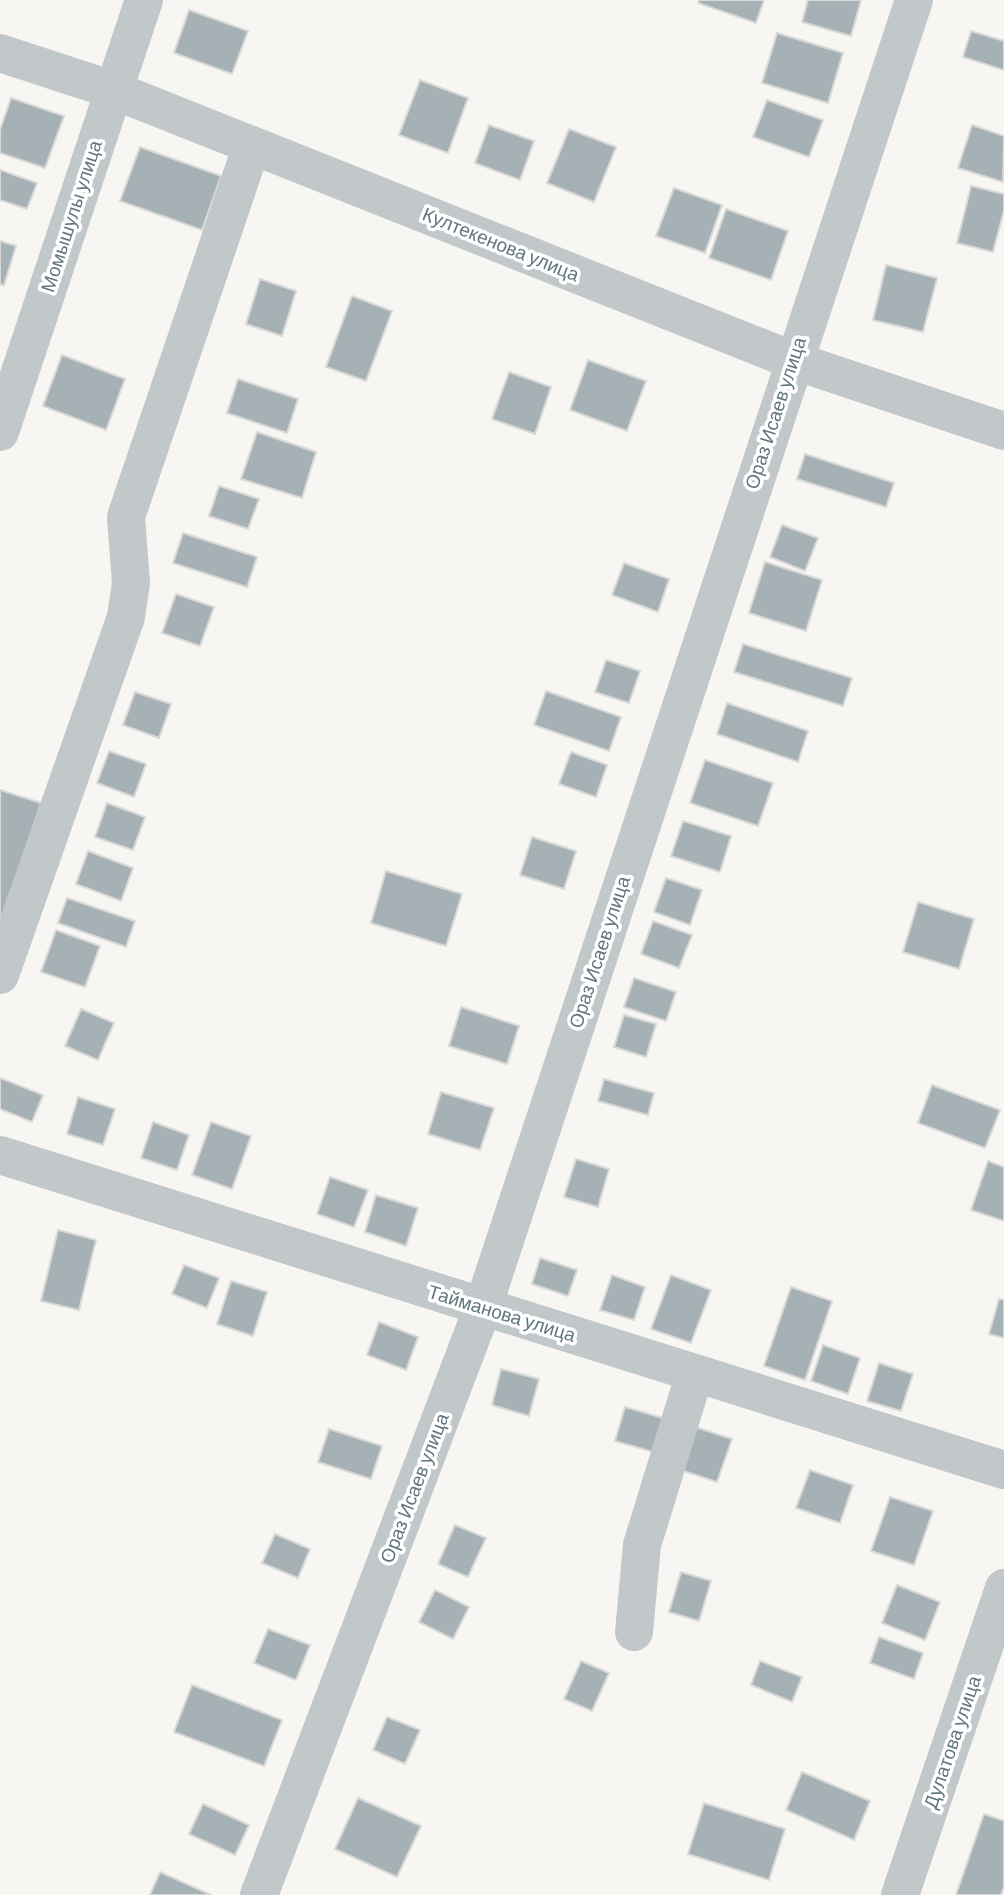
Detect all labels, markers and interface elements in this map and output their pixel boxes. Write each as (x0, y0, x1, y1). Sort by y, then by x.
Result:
street label: Момышулы улица (35, 137, 106, 295)
street label: Култекенова улица (419, 202, 583, 286)
street label: Ораз Исаев улица (739, 333, 810, 492)
street label: Ораз Исаев улица (563, 872, 634, 1031)
street label: Тайманова улица (426, 1279, 579, 1346)
street label: Ораз Исаев улица (374, 1409, 453, 1566)
street label: Дулатова улица (918, 1672, 985, 1811)

